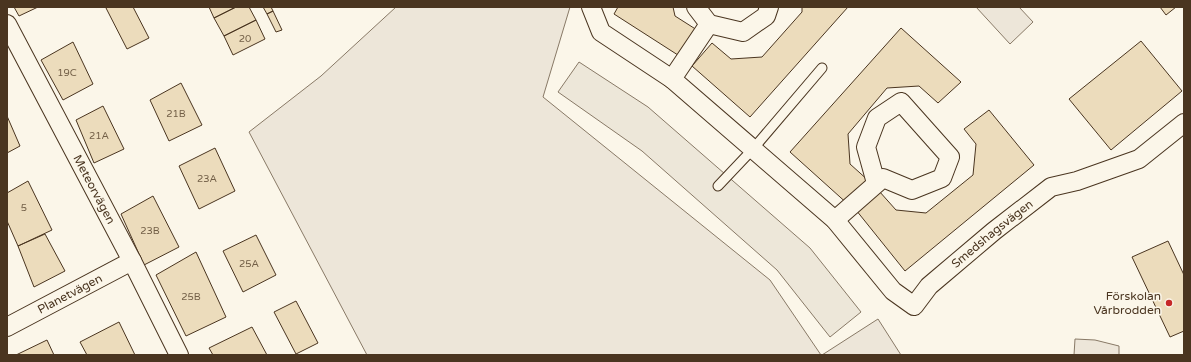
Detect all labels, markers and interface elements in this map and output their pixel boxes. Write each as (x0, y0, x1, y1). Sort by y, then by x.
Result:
house number: 20 (239, 33, 251, 45)
house number: 19C (57, 67, 77, 79)
house number: 21B (166, 108, 186, 120)
house number: 21A (89, 130, 109, 142)
street label: Meteorvägen (70, 152, 118, 226)
house number: 23A (197, 173, 217, 185)
street label: Smedshagsvägen (949, 197, 1036, 271)
house number: 5 (21, 202, 27, 214)
house number: 23B (140, 225, 160, 237)
house number: 25A (239, 258, 259, 270)
street label: Planetvägen (35, 271, 105, 317)
place label: Förskolan Vårbrodden (1093, 289, 1161, 317)
house number: 25B (181, 291, 201, 303)
marker: Förskolan Vårbrodden (1164, 298, 1174, 308)

